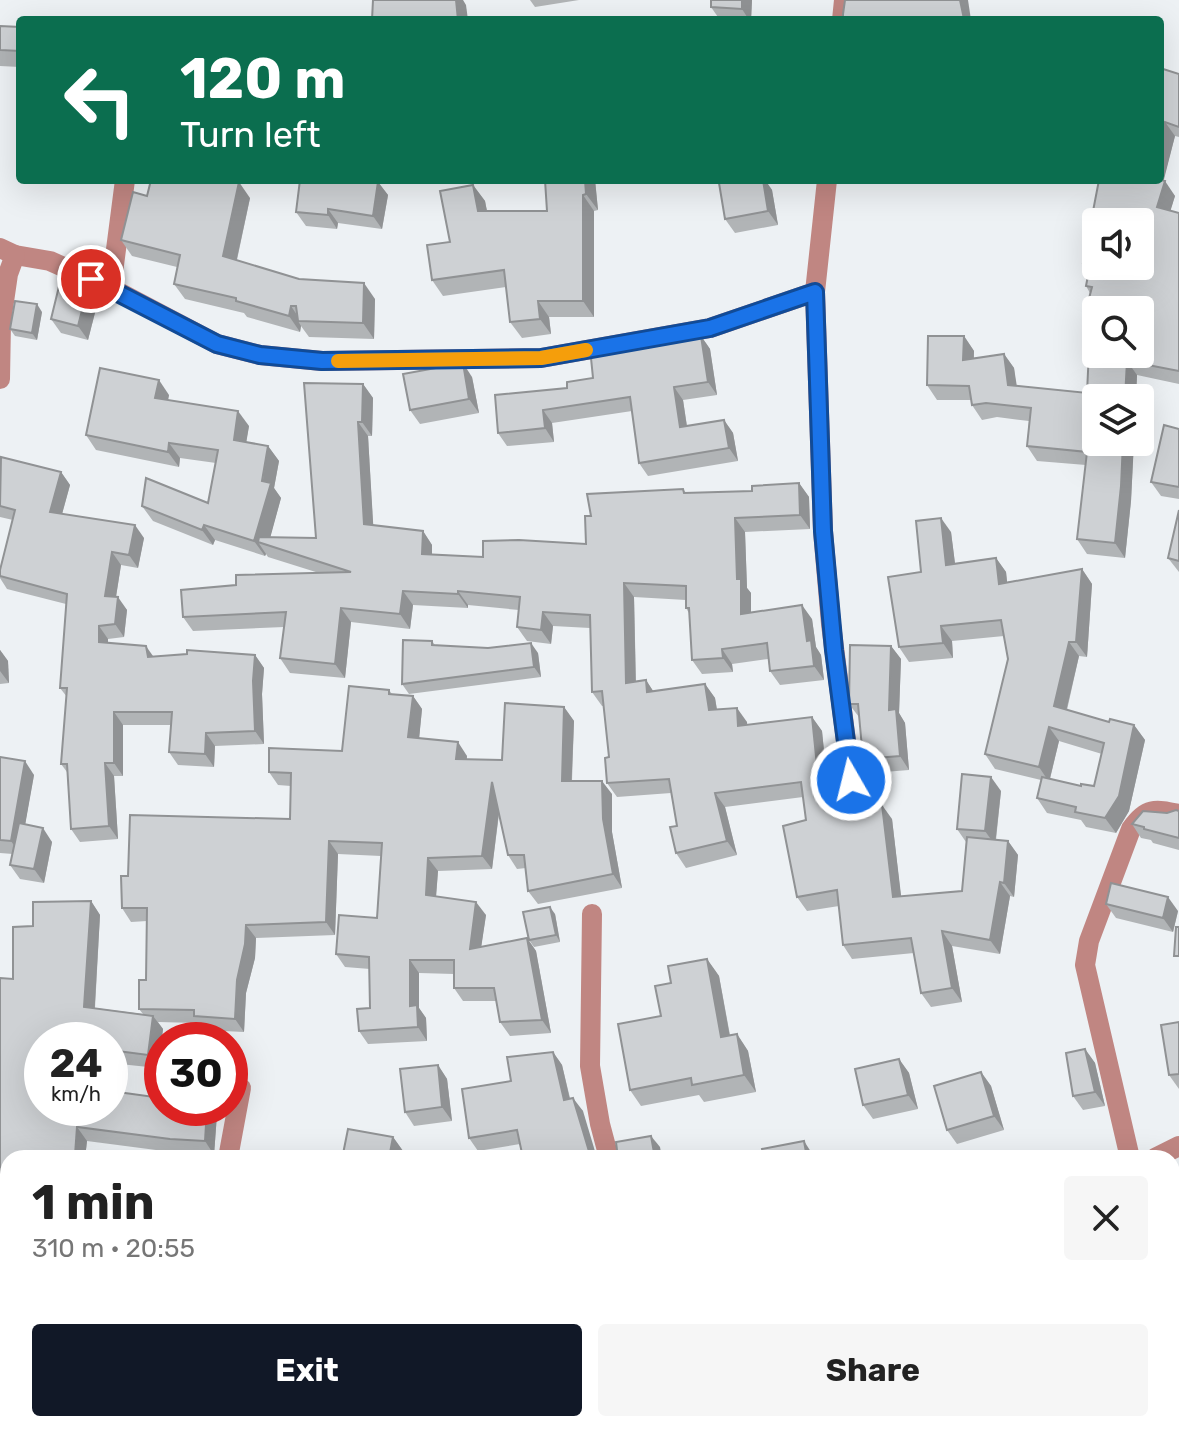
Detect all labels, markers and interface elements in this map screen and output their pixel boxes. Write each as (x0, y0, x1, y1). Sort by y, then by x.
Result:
text: 120 m (180, 46, 346, 112)
icon: left (48, 48, 152, 152)
text: Turn left (180, 113, 321, 156)
map controls (1082, 208, 1154, 456)
button: sound (1082, 208, 1154, 280)
pin (57, 245, 125, 313)
icon: arrive (69, 257, 113, 301)
button: search (1082, 296, 1154, 368)
button: layers (1082, 384, 1154, 456)
position arrow (809, 738, 893, 822)
speed limit sign: 30 (144, 1022, 248, 1126)
text: 24 (49, 1040, 103, 1087)
text: km/h (51, 1082, 101, 1106)
text: 1 min (32, 1174, 155, 1231)
button: close (1064, 1176, 1148, 1260)
text: 310 m · 20:55 (32, 1233, 195, 1264)
button: Exit (32, 1324, 582, 1416)
button: Share (598, 1324, 1148, 1416)

